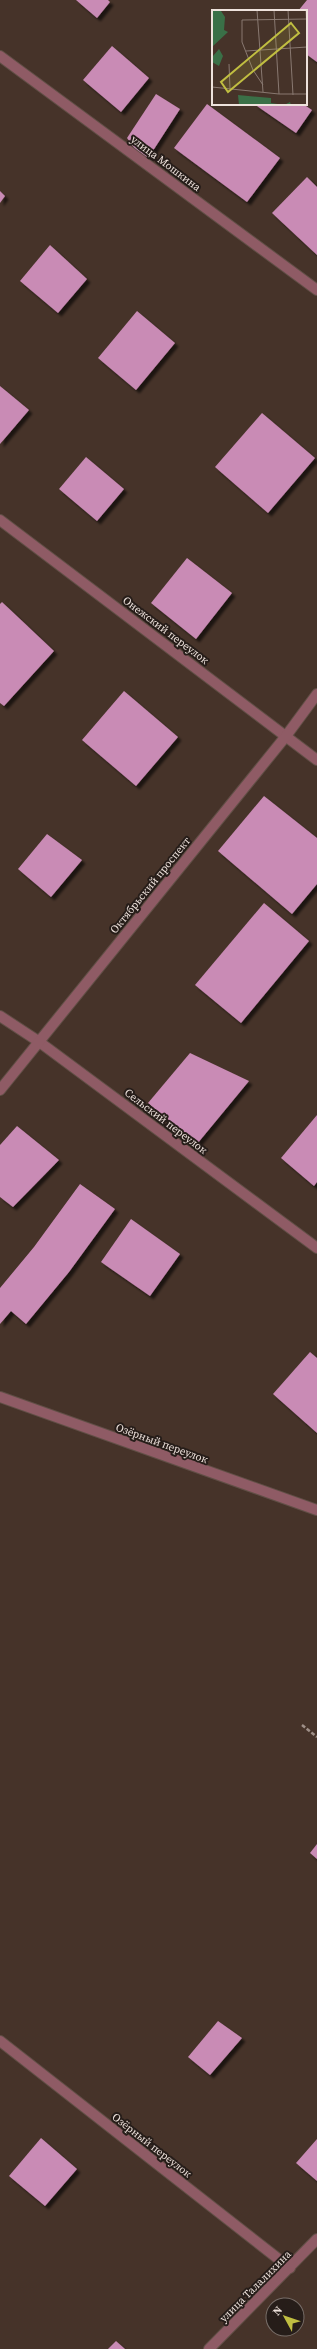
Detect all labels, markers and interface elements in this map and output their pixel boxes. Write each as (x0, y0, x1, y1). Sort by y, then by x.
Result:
inset map (212, 10, 307, 105)
street label: улица Мошкина (127, 132, 204, 195)
street label: Онежский переулок (120, 593, 212, 668)
street label: Октябрьский проспект (107, 834, 194, 937)
street label: Сельский переулок (121, 1085, 210, 1157)
street label: Озёрный переулок (114, 1420, 210, 1467)
street label: Озёрный переулок (109, 2110, 195, 2181)
street label: улица Талалихина (216, 2247, 295, 2326)
north arrow (265, 2297, 305, 2337)
text: N (269, 2303, 286, 2319)

